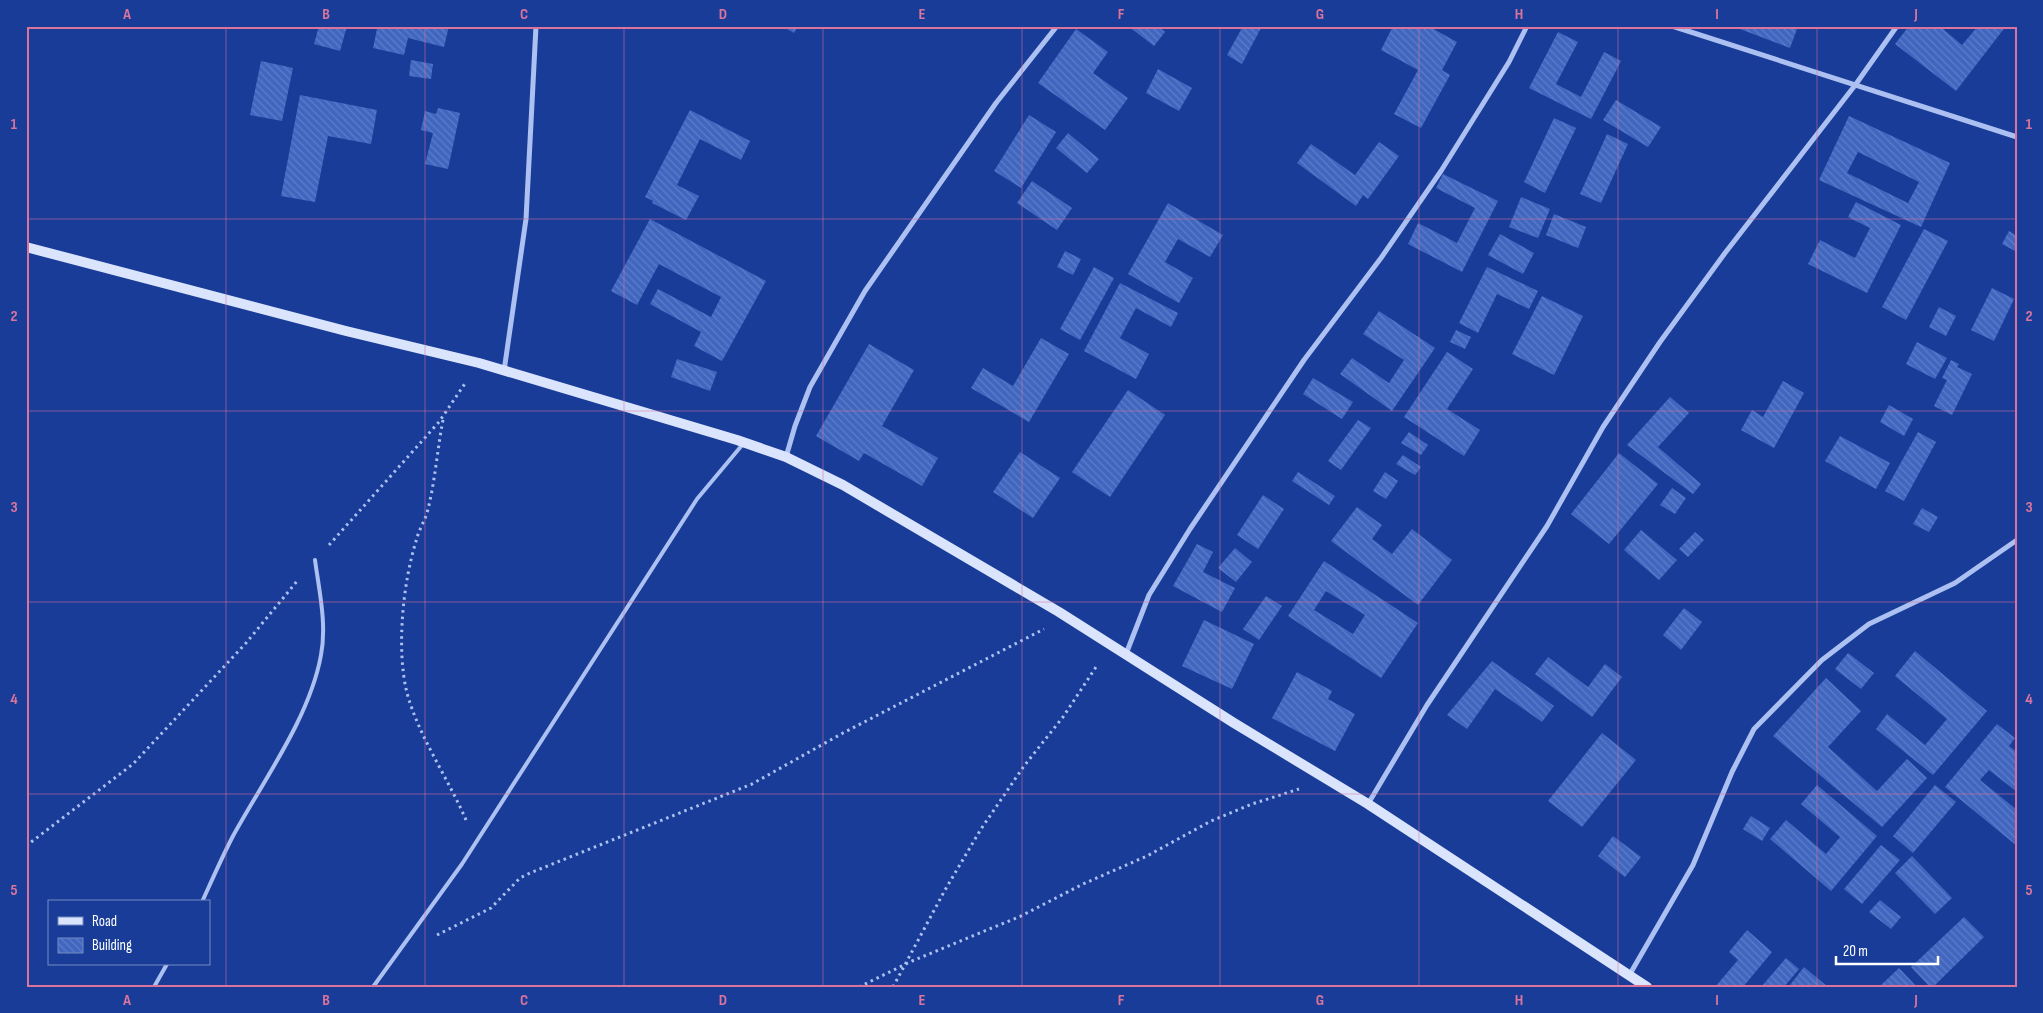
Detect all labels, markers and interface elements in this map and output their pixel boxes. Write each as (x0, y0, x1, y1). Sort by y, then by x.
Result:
text: A (122, 5, 131, 24)
text: B (322, 5, 330, 24)
text: C (520, 5, 528, 24)
text: D (719, 5, 727, 24)
text: E (919, 5, 926, 24)
text: F (1118, 5, 1125, 24)
text: G (1316, 5, 1324, 24)
text: H (1515, 5, 1523, 24)
text: I (1715, 5, 1719, 24)
text: J (1913, 5, 1918, 24)
text: 1 (11, 115, 18, 134)
text: 1 (2026, 115, 2033, 134)
text: 2 (10, 307, 18, 326)
text: 2 (2025, 307, 2033, 326)
text: 3 (10, 498, 18, 517)
text: 3 (2025, 498, 2033, 517)
text: 4 (10, 690, 18, 709)
text: 4 (2025, 690, 2033, 709)
text: 5 (10, 881, 18, 900)
text: 5 (2025, 881, 2033, 900)
legend (48, 900, 210, 966)
text: Road (92, 912, 117, 931)
scale bar (1836, 933, 1938, 965)
text: Building (92, 936, 132, 955)
text: 20 m (1843, 942, 1868, 961)
text: A (122, 991, 131, 1010)
text: B (322, 991, 330, 1010)
text: C (520, 991, 528, 1010)
text: D (719, 991, 727, 1010)
text: E (919, 991, 926, 1010)
text: F (1118, 991, 1125, 1010)
text: G (1316, 991, 1324, 1010)
text: H (1515, 991, 1523, 1010)
text: I (1715, 991, 1719, 1010)
text: J (1913, 991, 1918, 1010)

